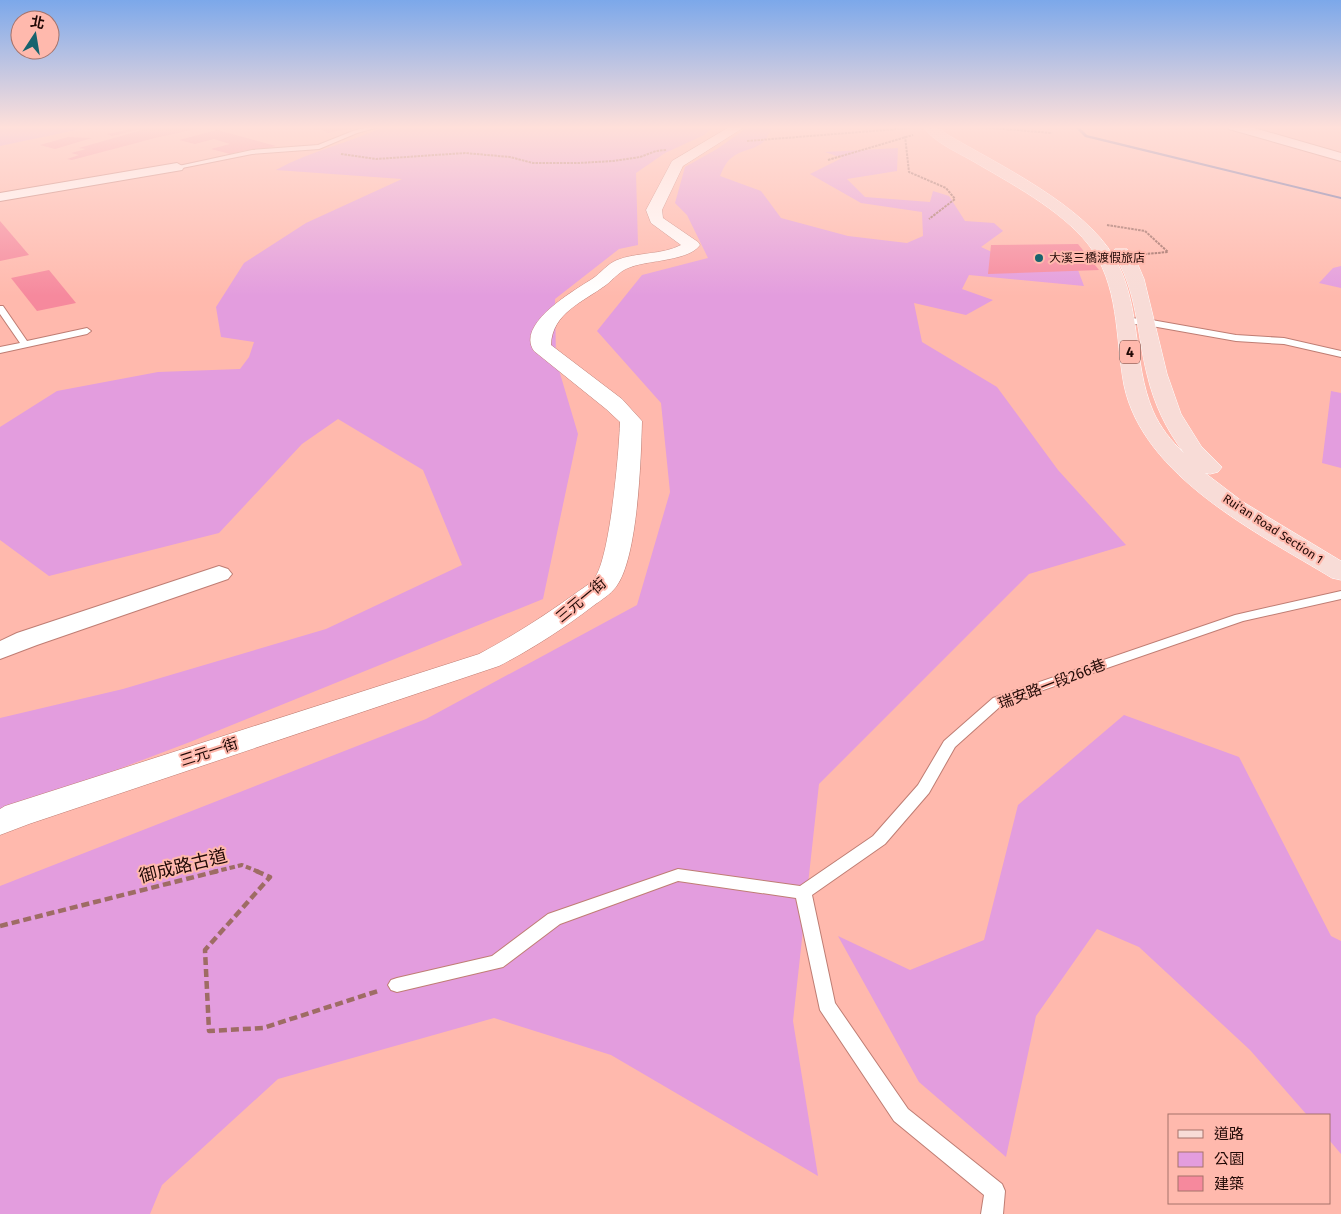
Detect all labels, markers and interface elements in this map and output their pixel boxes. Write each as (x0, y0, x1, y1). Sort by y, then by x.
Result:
north arrow (10, 10, 60, 60)
text: 北 (29, 13, 46, 33)
place label: 大溪三橋渡假旅店 (1049, 251, 1145, 265)
marker: 大溪三橋渡假旅店 (1033, 252, 1045, 264)
road number: 4 (1120, 341, 1140, 364)
street label: Rui'an Road Section 1 (1220, 491, 1326, 567)
street label: 三元一街 (552, 574, 610, 626)
street label: 瑞安路一段266巷 (996, 655, 1108, 713)
street label: 三元一街 (178, 734, 240, 770)
street label: 御成路古道 (137, 844, 229, 888)
legend (1168, 1114, 1331, 1204)
text: 道路 (1214, 1125, 1244, 1143)
text: 公園 (1214, 1150, 1244, 1168)
text: 建築 (1214, 1175, 1244, 1193)

